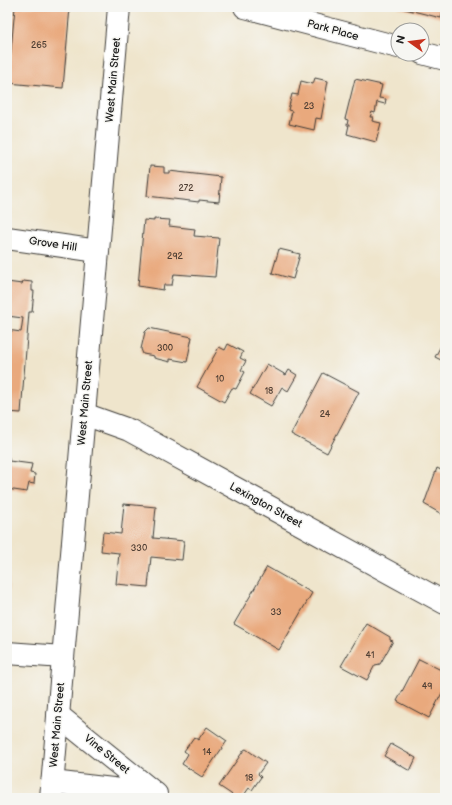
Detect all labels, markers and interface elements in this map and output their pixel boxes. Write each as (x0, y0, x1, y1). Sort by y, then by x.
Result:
street label: Park Place (306, 17, 361, 43)
north arrow (390, 22, 430, 62)
text: N (393, 34, 408, 45)
street label: West Main Street (103, 36, 123, 123)
house number: 265 (31, 40, 47, 51)
house number: 23 (304, 101, 315, 112)
house number: 272 (178, 183, 194, 194)
street label: Grove Hill (28, 234, 78, 254)
house number: 292 (167, 251, 184, 262)
house number: 300 (157, 343, 173, 354)
street label: West Main Street (75, 359, 95, 446)
house number: 10 (216, 374, 224, 385)
house number: 18 (265, 386, 273, 397)
house number: 24 (320, 409, 331, 420)
street label: Lexington Street (227, 480, 305, 531)
house number: 330 (131, 543, 147, 554)
house number: 33 (270, 607, 282, 618)
house number: 41 (366, 650, 374, 661)
street label: West Main Street (47, 681, 67, 768)
house number: 49 (422, 681, 432, 692)
street label: Vine Street (82, 732, 133, 777)
house number: 14 (203, 747, 212, 758)
house number: 18 (245, 773, 253, 784)

